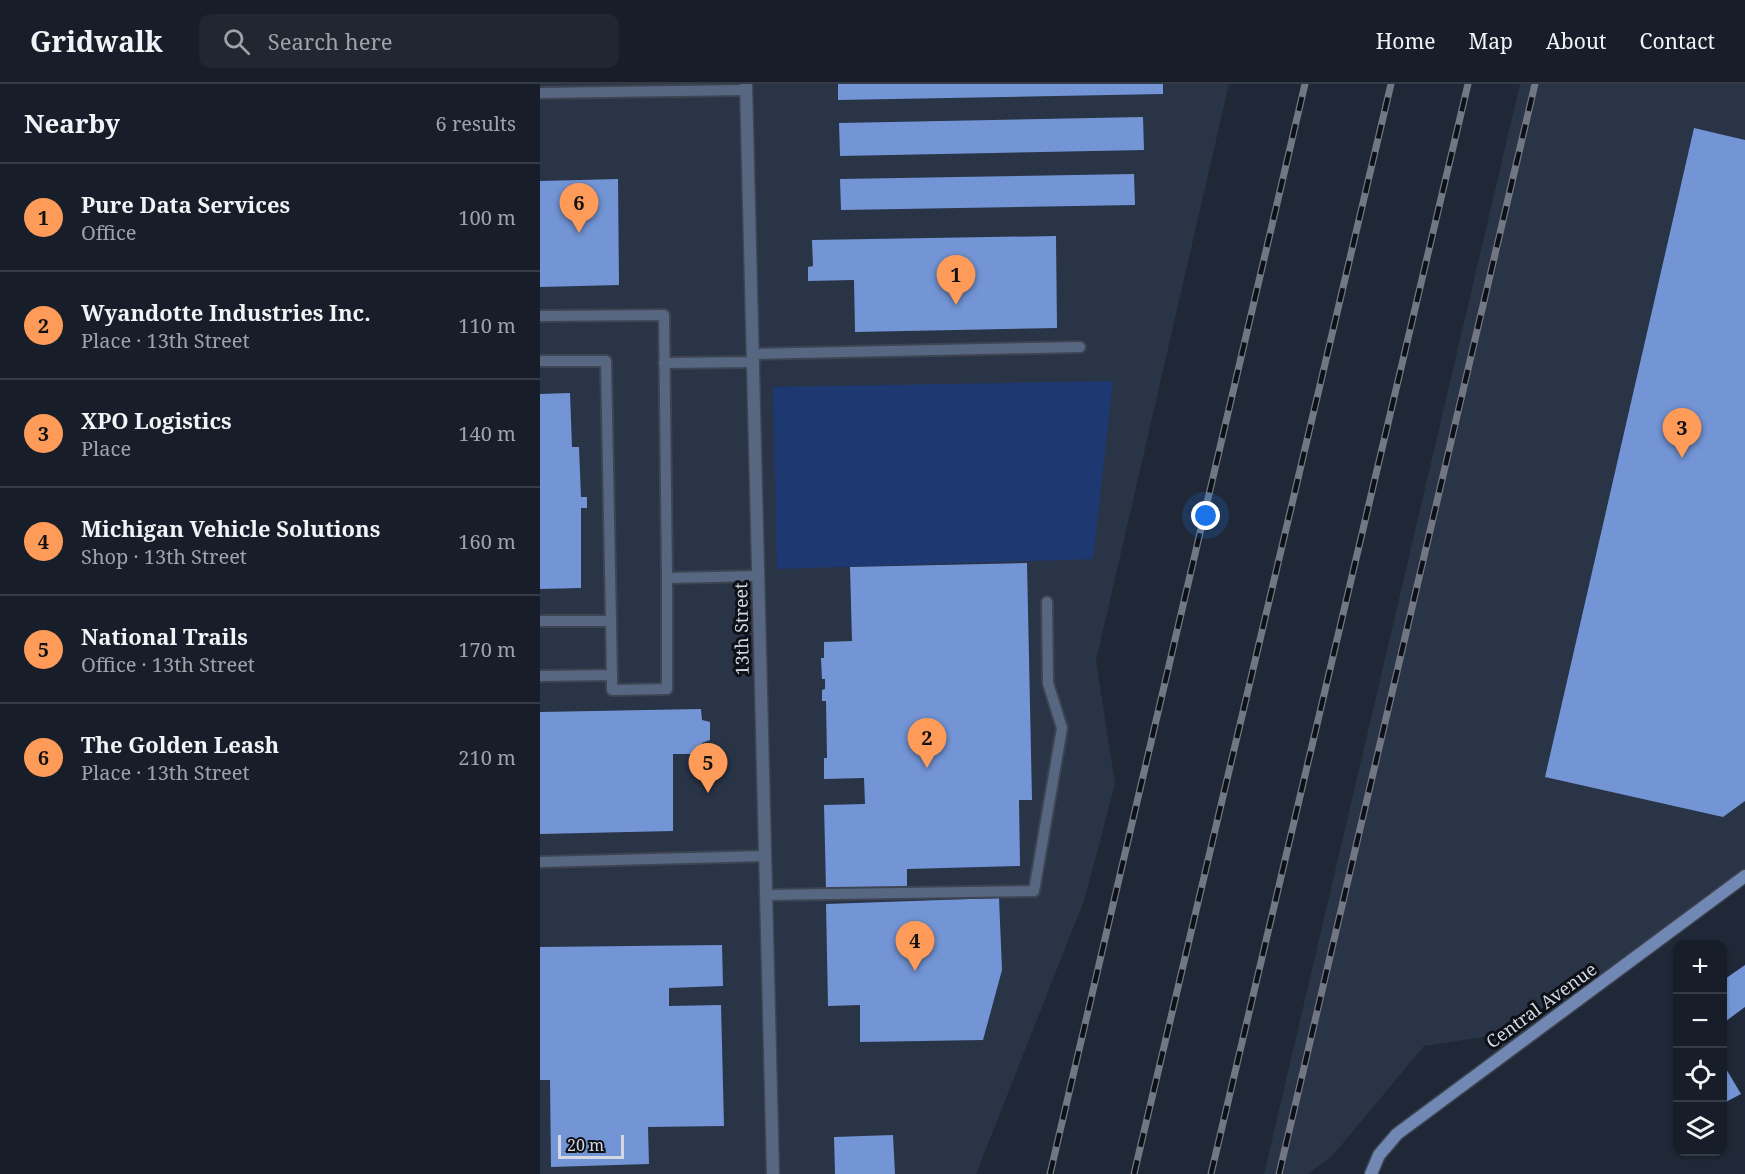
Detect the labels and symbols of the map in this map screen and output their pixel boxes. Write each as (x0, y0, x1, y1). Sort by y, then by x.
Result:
pin: 6 (560, 184, 598, 233)
pin: 1 (936, 256, 976, 305)
pin: 3 (1662, 408, 1702, 458)
your location (1191, 501, 1220, 530)
street label: 13th Street (728, 582, 754, 676)
pin: 2 (908, 718, 946, 768)
pin: 5 (688, 744, 728, 793)
pin: 4 (896, 922, 934, 971)
street label: Central Avenue (1481, 957, 1601, 1053)
scale bar (558, 1132, 624, 1160)

